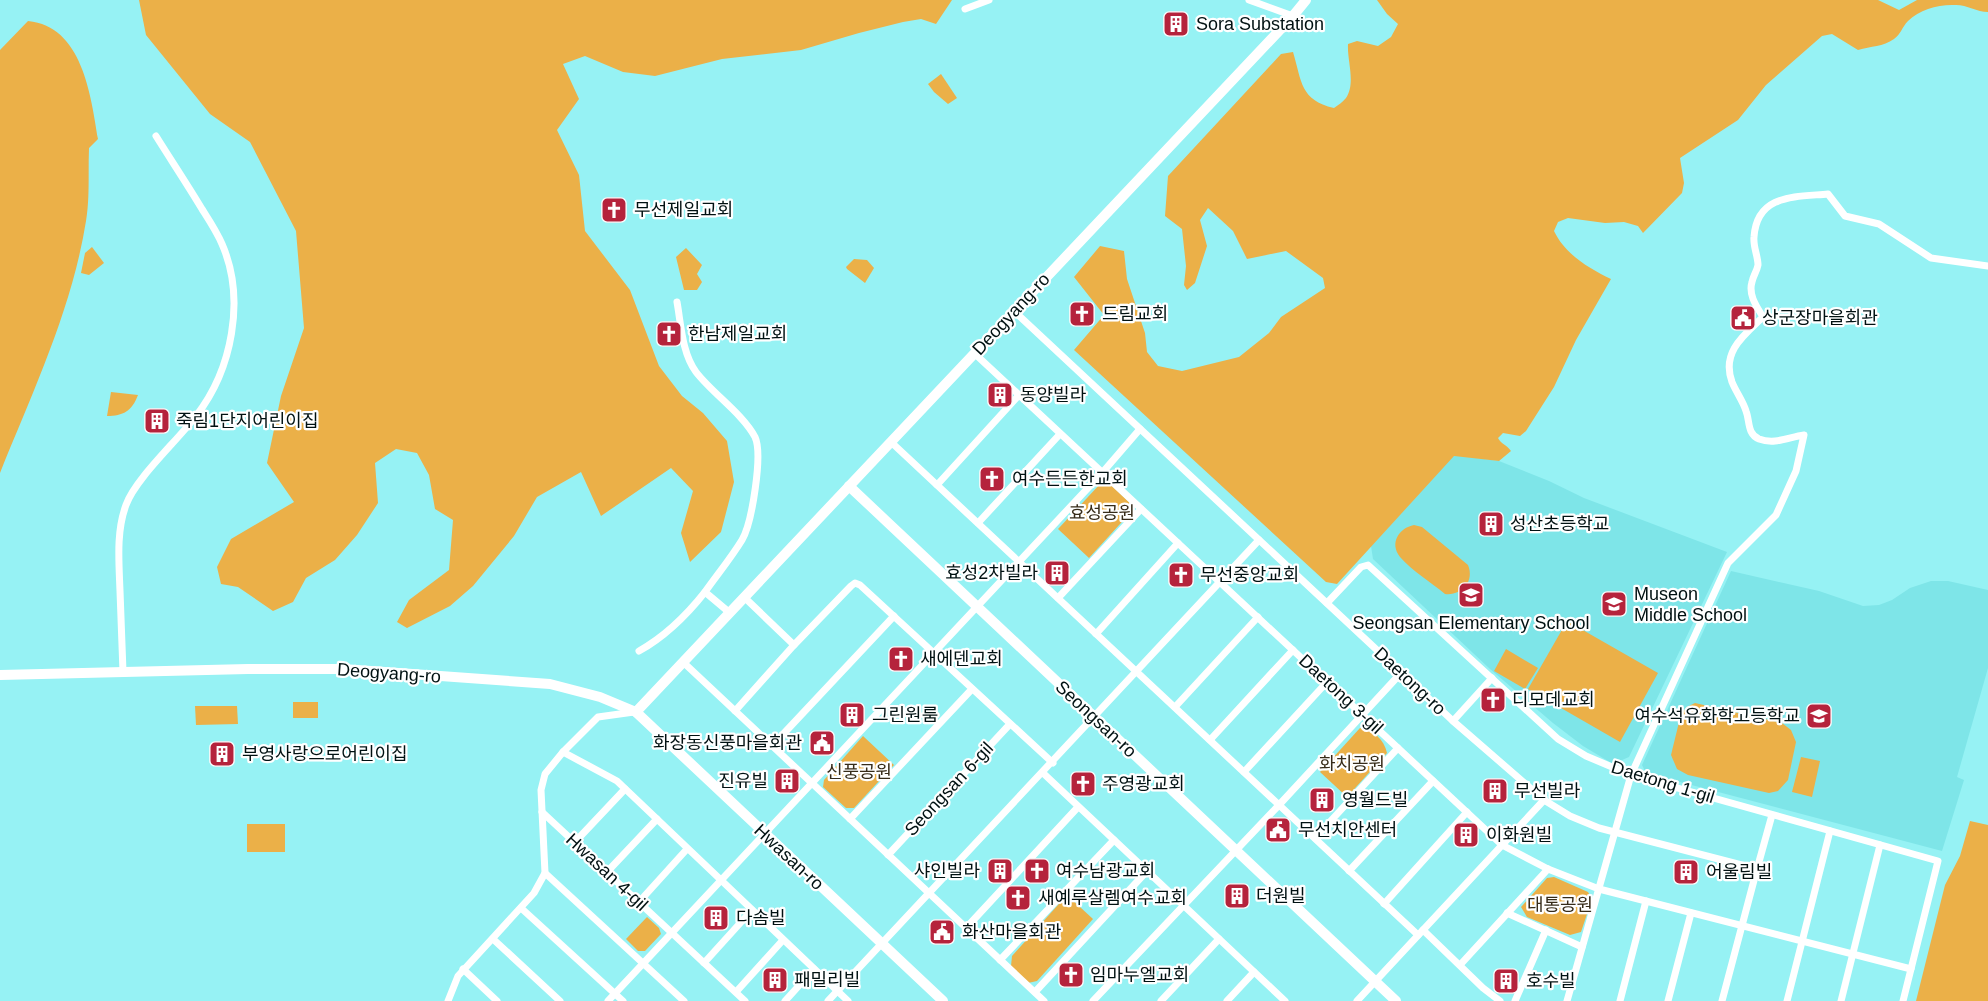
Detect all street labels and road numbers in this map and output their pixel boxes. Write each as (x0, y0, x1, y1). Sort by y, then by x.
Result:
street label: Deogyang-ro (968, 269, 1054, 359)
street label: Daetong-ro (1370, 643, 1450, 719)
street label: Daetong 3-gil (1295, 650, 1387, 738)
street label: Deogyang-ro (336, 659, 442, 687)
street label: Seongsan-ro (1051, 677, 1141, 761)
street label: Seongsan 6-gil (901, 738, 997, 840)
street label: Daetong 1-gil (1609, 757, 1717, 807)
street label: Hwasan-ro (750, 820, 828, 894)
street label: Hwasan 4-gil (562, 829, 652, 915)

